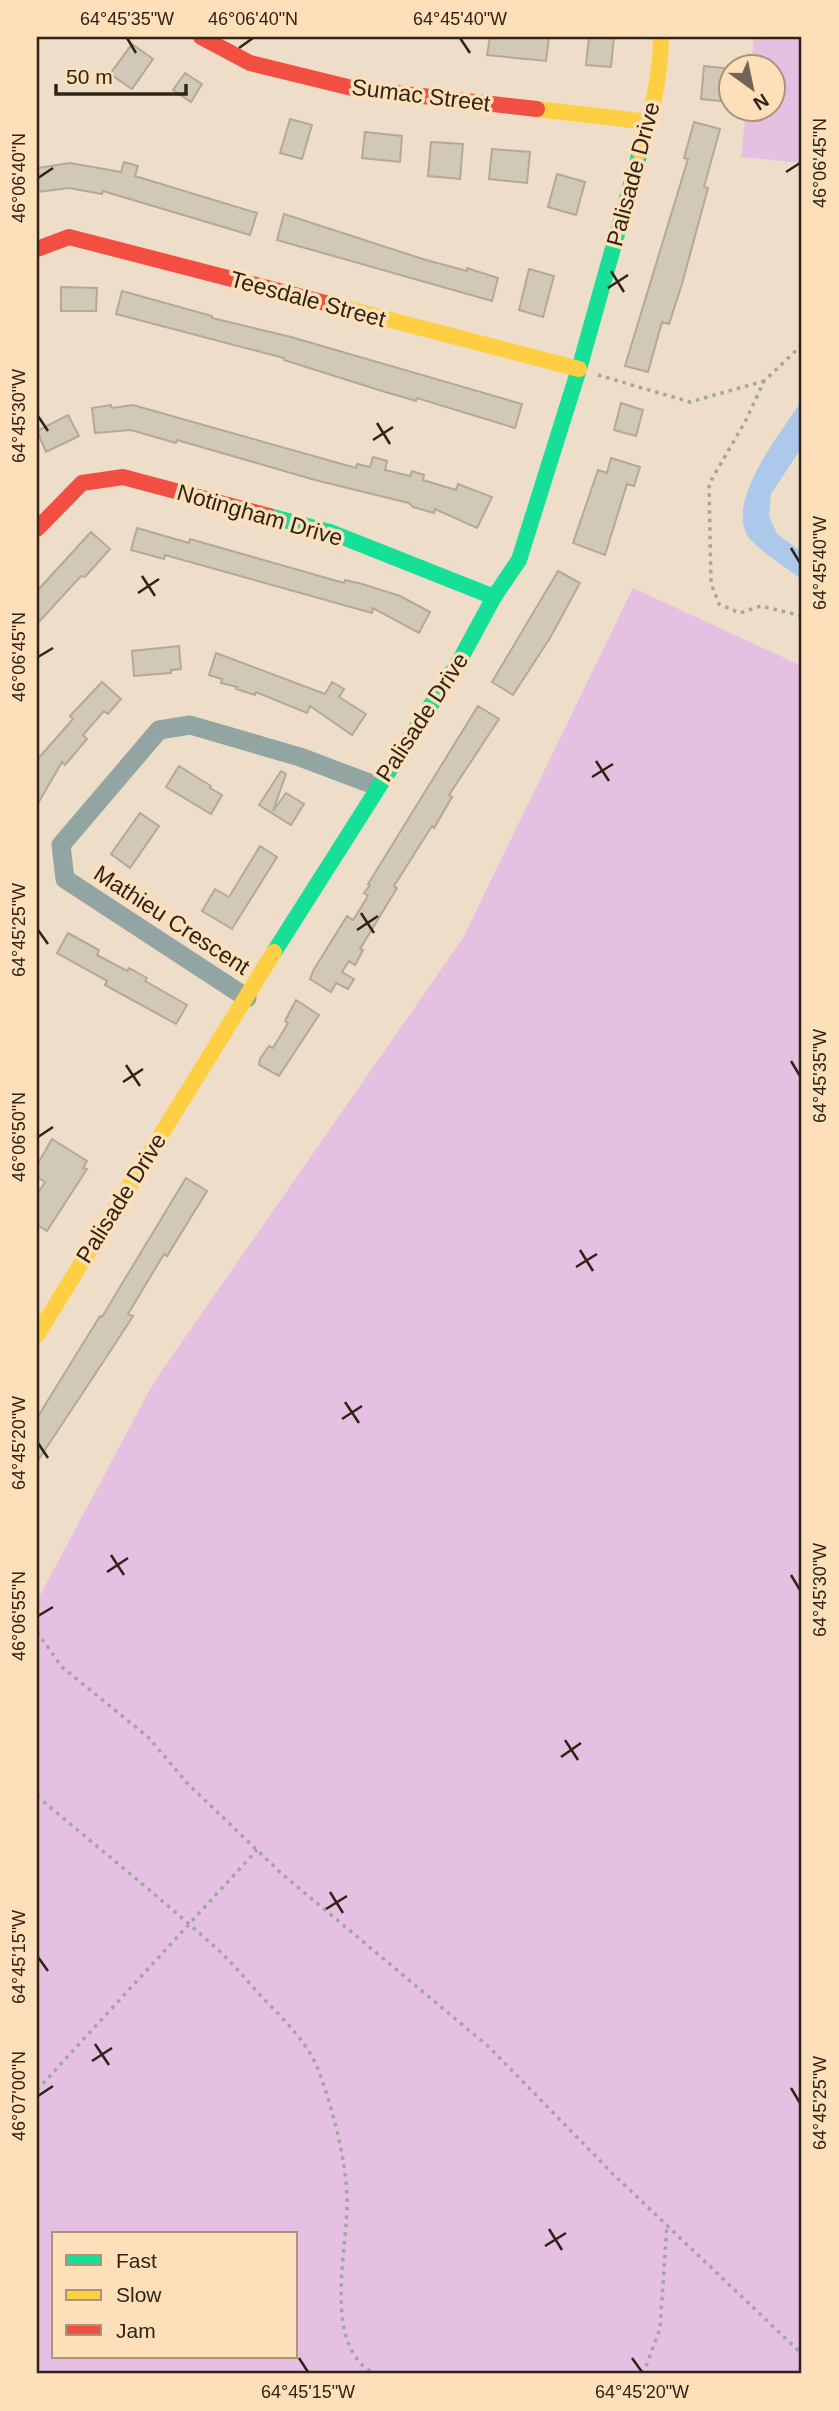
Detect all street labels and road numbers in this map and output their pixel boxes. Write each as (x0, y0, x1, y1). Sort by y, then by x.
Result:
street label: Sumac Street (350, 74, 492, 116)
street label: Palisade Drive (601, 99, 665, 249)
street label: Teesdale Street (227, 266, 389, 332)
street label: Notingham Drive (174, 479, 346, 551)
street label: Palisade Drive (371, 648, 473, 786)
street label: Mathieu Crescent (89, 860, 255, 980)
street label: Palisade Drive (71, 1128, 171, 1268)

